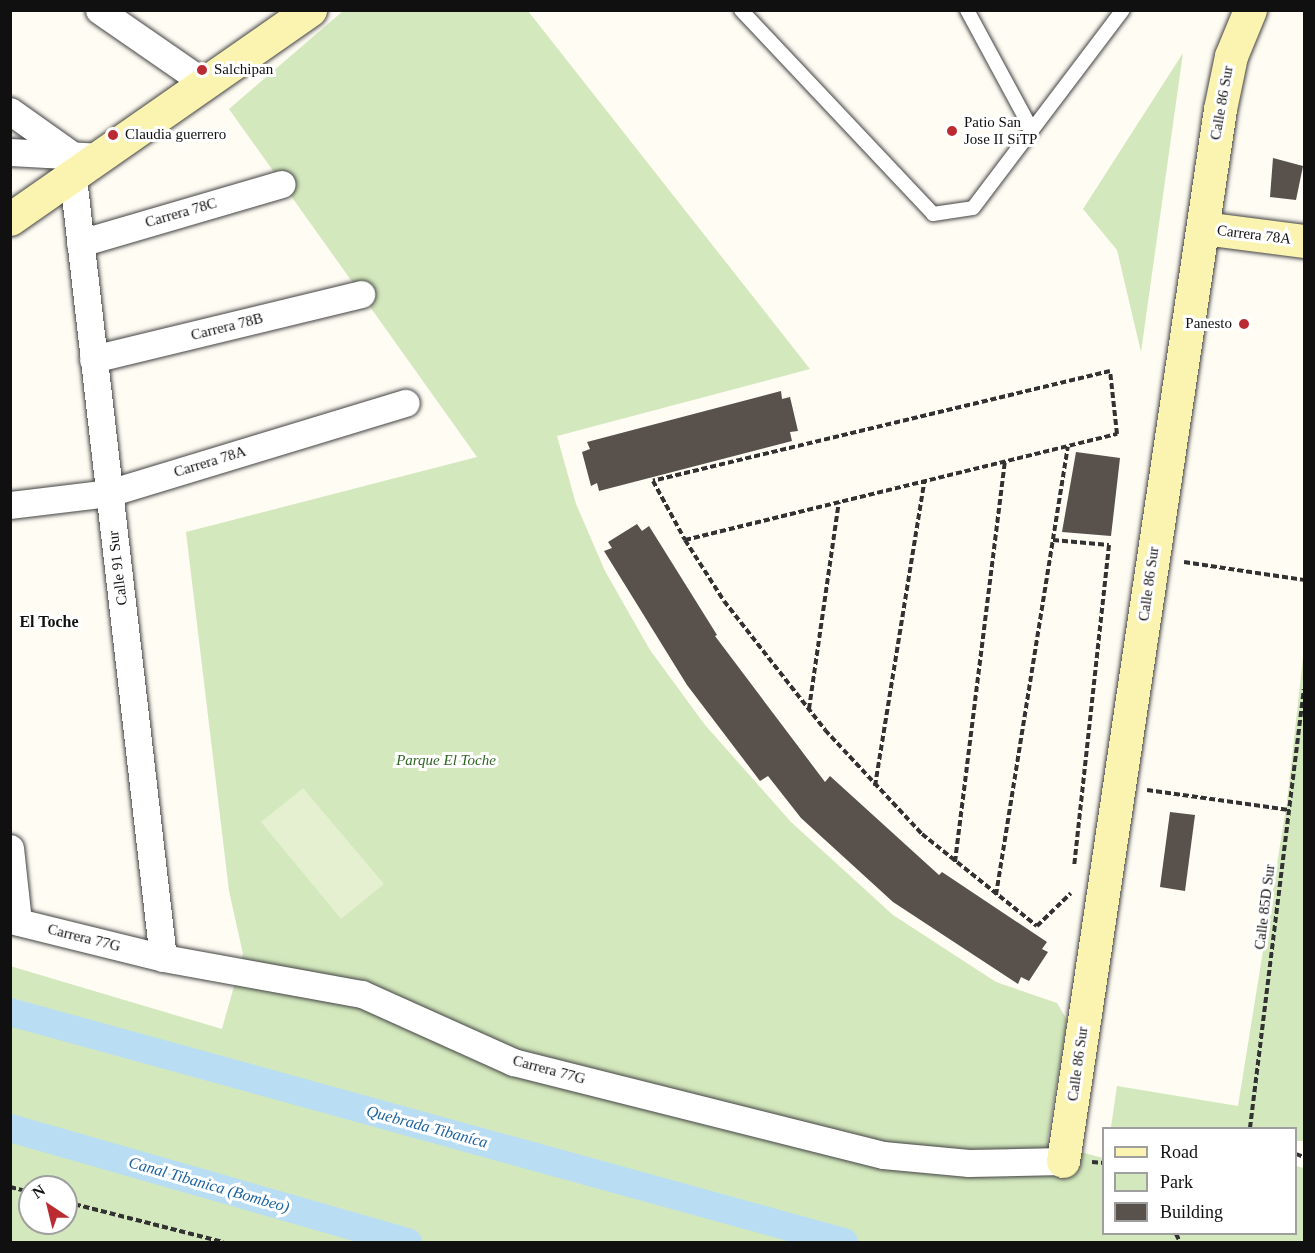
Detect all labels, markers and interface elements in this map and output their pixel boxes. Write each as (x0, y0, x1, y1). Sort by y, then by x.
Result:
place label: Salchipan (214, 61, 273, 79)
marker: Salchipan (195, 63, 209, 77)
street label: Calle 86 Sur (1207, 65, 1237, 141)
place label: Patio San Jose II SiTP (964, 113, 1037, 148)
marker: Patio San Jose II SiTP (945, 124, 959, 138)
place label: Claudia guerrero (125, 126, 226, 144)
marker: Claudia guerrero (106, 128, 120, 142)
street label: Carrera 78C (143, 194, 219, 232)
street label: Carrera 78A (1216, 222, 1292, 248)
street label: Carrera 78B (189, 309, 265, 345)
place label: Panesto (1185, 315, 1232, 333)
marker: Panesto (1237, 317, 1251, 331)
street label: Carrera 78A (172, 442, 248, 482)
street label: Calle 91 Sur (104, 530, 132, 606)
street label: Calle 86 Sur (1135, 546, 1163, 622)
district label: El Toche (19, 612, 79, 632)
park label: Parque El Toche (396, 752, 496, 770)
street label: Calle 85D Sur (1251, 863, 1279, 951)
street label: Carrera 77G (46, 920, 122, 956)
street label: Calle 86 Sur (1064, 1026, 1092, 1102)
street label: Carrera 77G (511, 1052, 587, 1088)
water label: Quebrada Tibaníca (364, 1102, 490, 1152)
legend (1102, 1127, 1297, 1235)
text: Road (1160, 1142, 1198, 1162)
water label: Canal Tibanica (Bombeo) (126, 1153, 292, 1217)
text: Park (1160, 1172, 1193, 1192)
north arrow (18, 1175, 78, 1235)
text: N (29, 1181, 48, 1202)
text: Building (1160, 1202, 1223, 1222)

